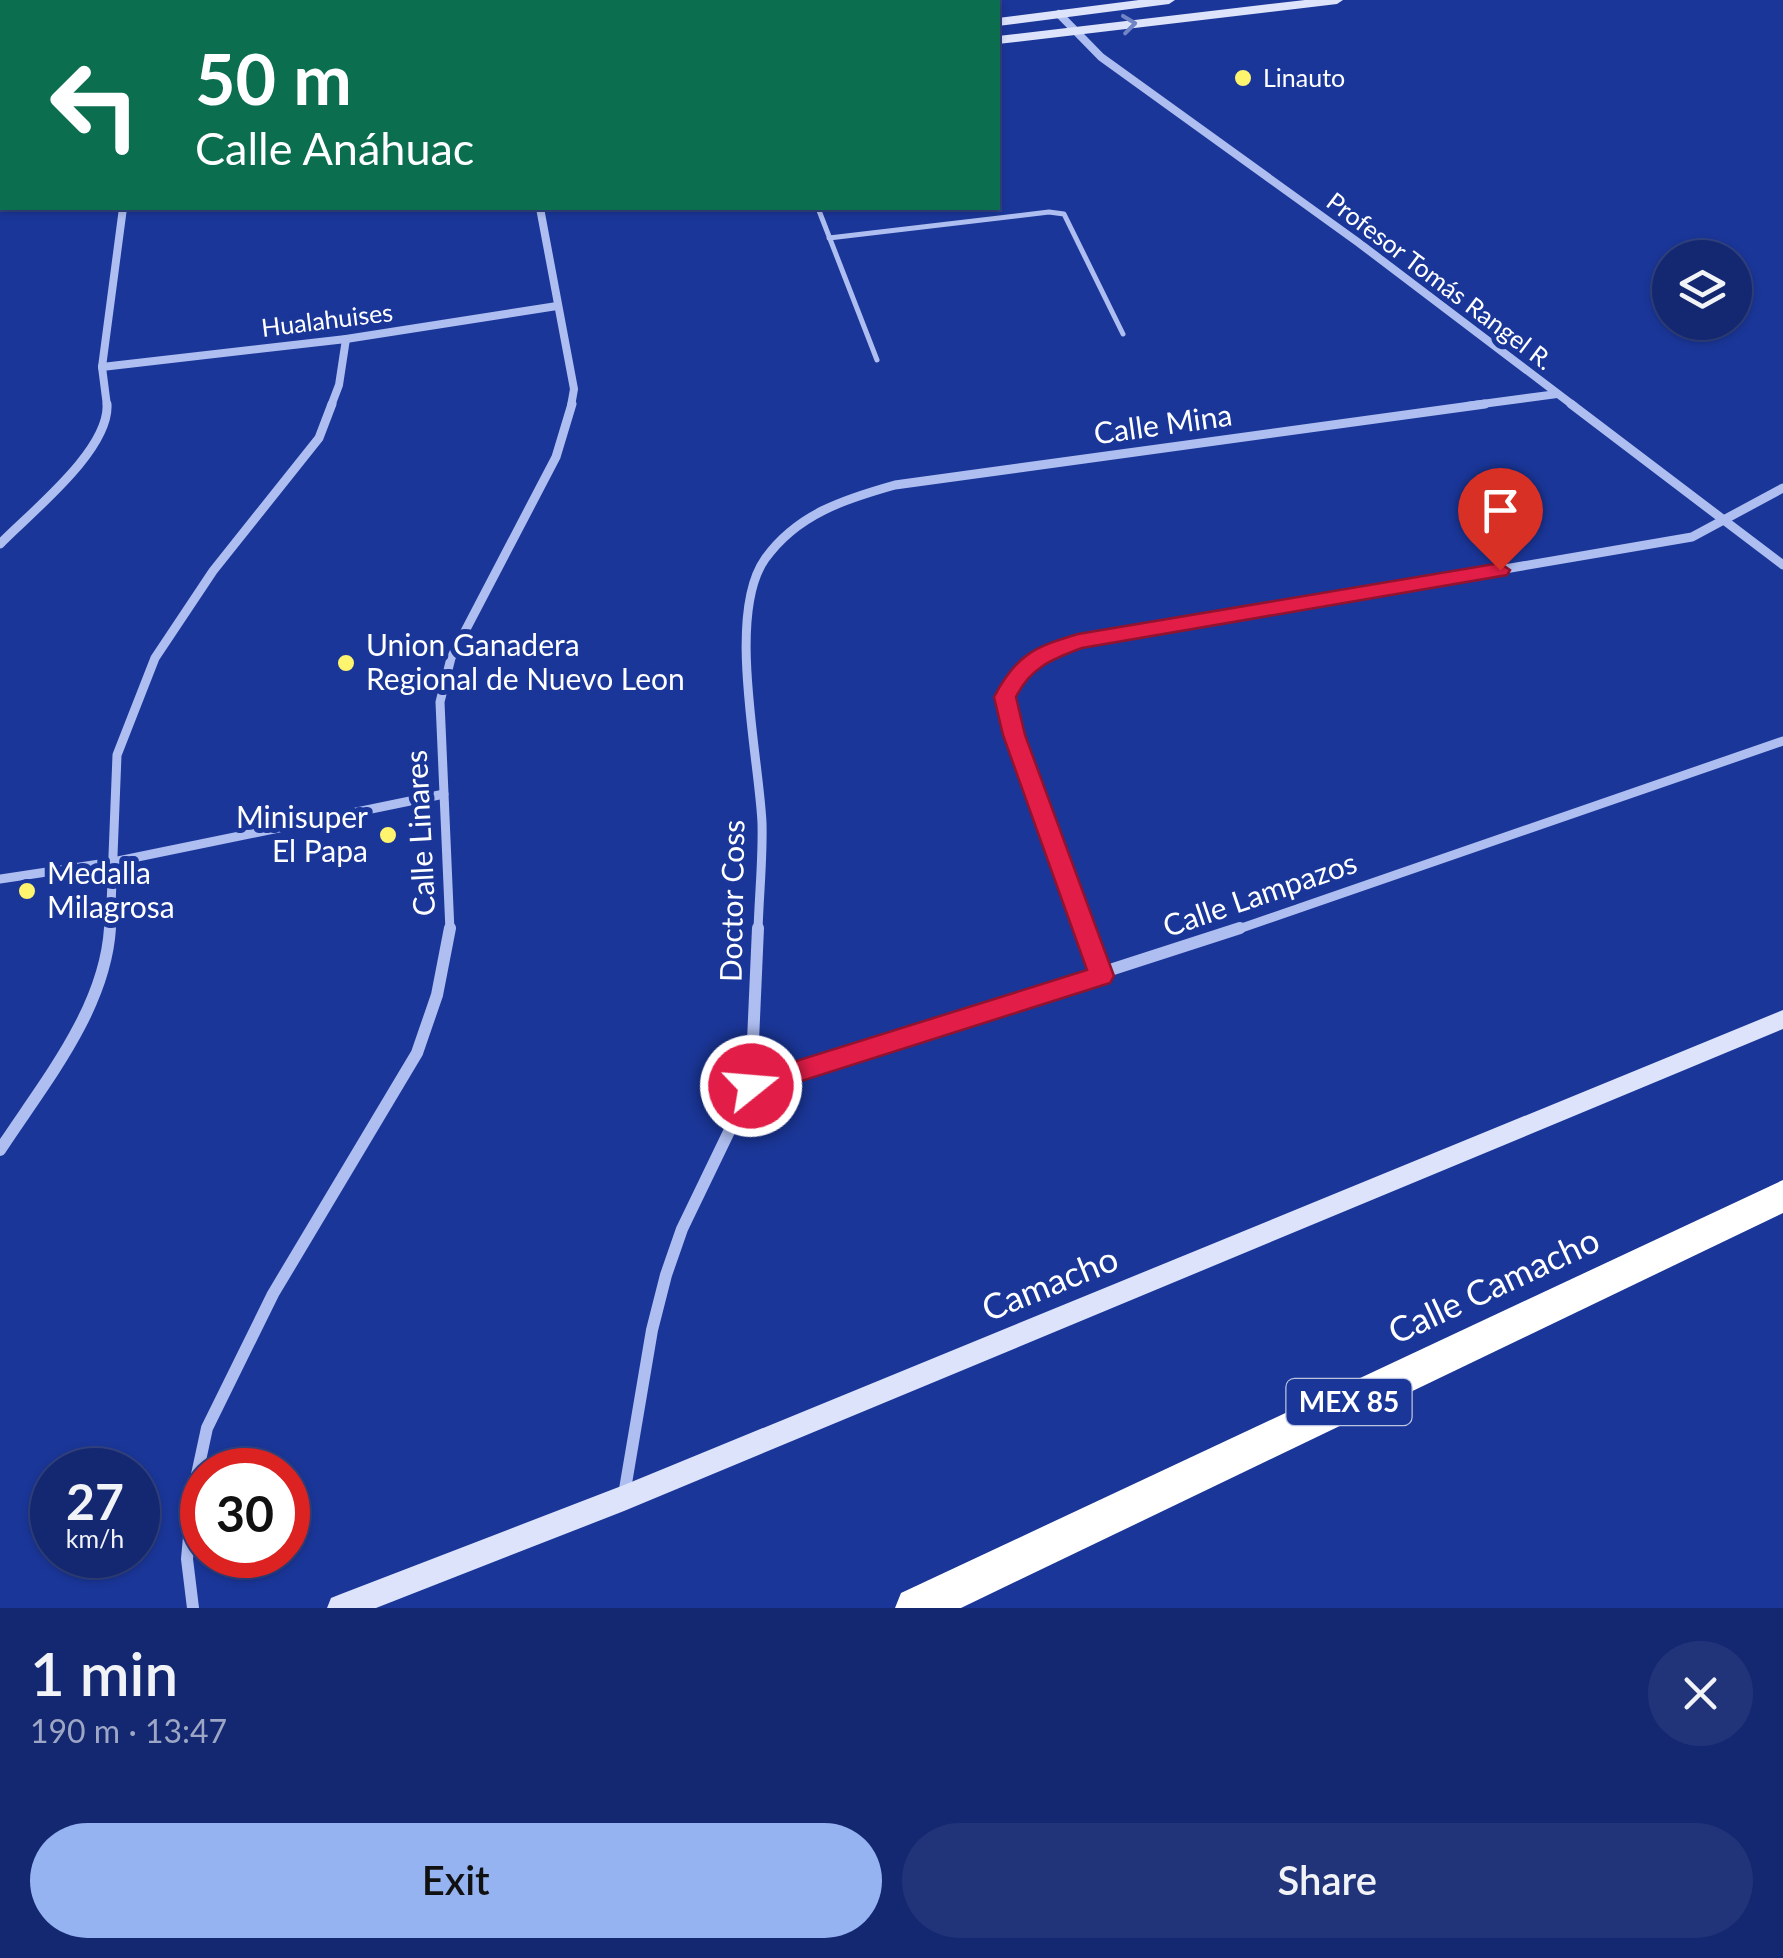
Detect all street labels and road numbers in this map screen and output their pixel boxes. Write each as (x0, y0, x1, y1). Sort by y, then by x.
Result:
street label: Profesor Tomás Rangel R. (1321, 185, 1560, 375)
street label: Hualahuises (259, 296, 394, 342)
street label: Calle Mina (1091, 396, 1234, 451)
street label: Calle Linares (397, 749, 441, 917)
street label: Doctor Coss (712, 819, 750, 982)
street label: Calle Lampazos (1158, 843, 1361, 943)
street label: Calle Camacho (1381, 1217, 1605, 1351)
street label: Camacho (975, 1236, 1123, 1328)
road number: MEX 85 (1286, 1379, 1412, 1425)

